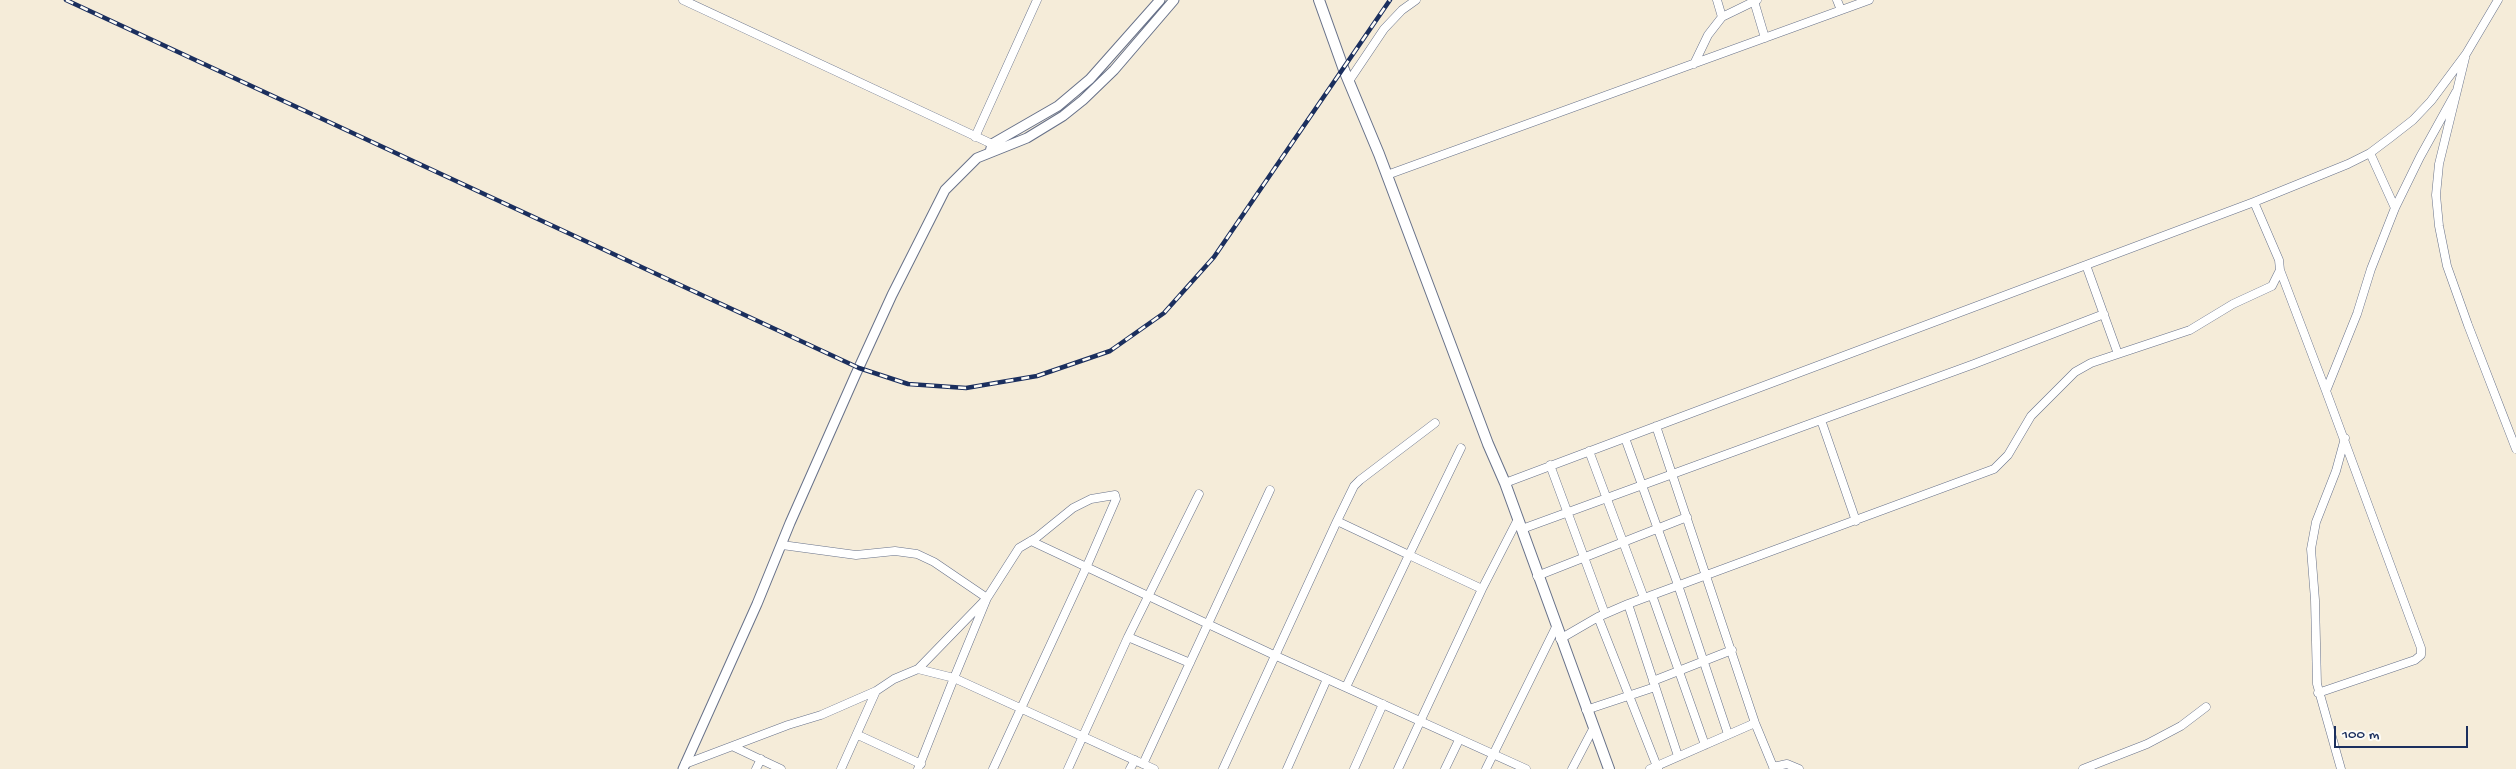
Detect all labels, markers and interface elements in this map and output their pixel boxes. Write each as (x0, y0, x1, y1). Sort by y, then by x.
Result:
scale bar (2336, 716, 2470, 748)
text: 100 m (2342, 726, 2379, 744)

